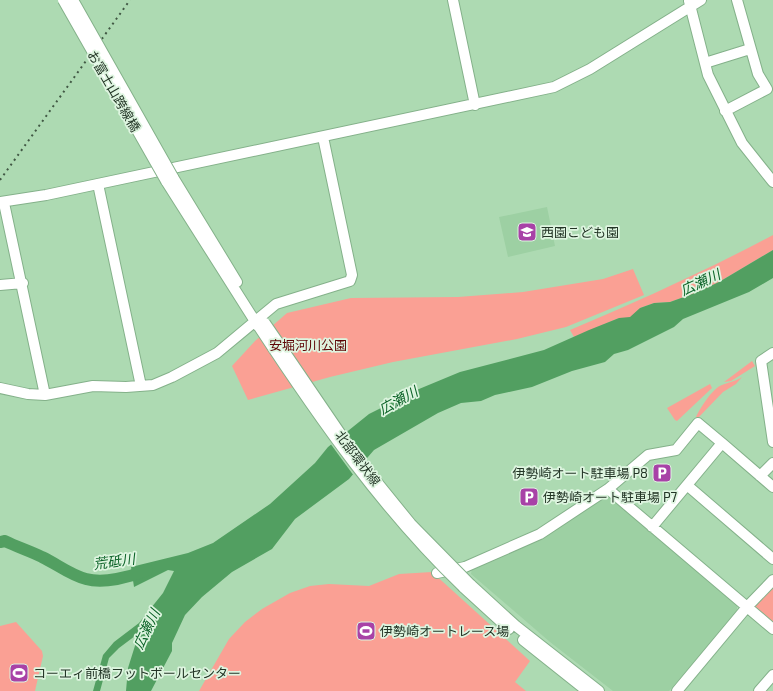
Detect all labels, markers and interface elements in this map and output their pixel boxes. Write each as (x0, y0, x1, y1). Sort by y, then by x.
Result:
street label: お富士山跨線橋 (84, 48, 144, 134)
school or university icon: 西園こども園 (516, 221, 538, 243)
place label: 西園こども園 (541, 224, 619, 240)
water label: 広瀬川 (677, 265, 724, 299)
park label: 安堀河川公園 (269, 337, 347, 353)
water label: 広瀬川 (376, 381, 422, 418)
street label: 北部環状線 (332, 427, 384, 489)
parking icon: 伊勢崎オート駐車場 P8 (651, 462, 673, 484)
place label: 伊勢崎オート駐車場 P8 (513, 465, 648, 481)
parking icon: 伊勢崎オート駐車場 P7 (518, 486, 540, 508)
place label: 伊勢崎オート駐車場 P7 (543, 489, 678, 505)
water label: 荒砥川 (92, 549, 138, 572)
water label: 広瀬川 (129, 605, 164, 652)
sports icon: 伊勢崎オートレース場 (355, 620, 377, 642)
place label: 伊勢崎オートレース場 (380, 623, 509, 639)
sports icon: コーエィ前橋フットボールセンター (8, 662, 30, 684)
place label: コーエィ前橋フットボールセンター (33, 665, 241, 681)

